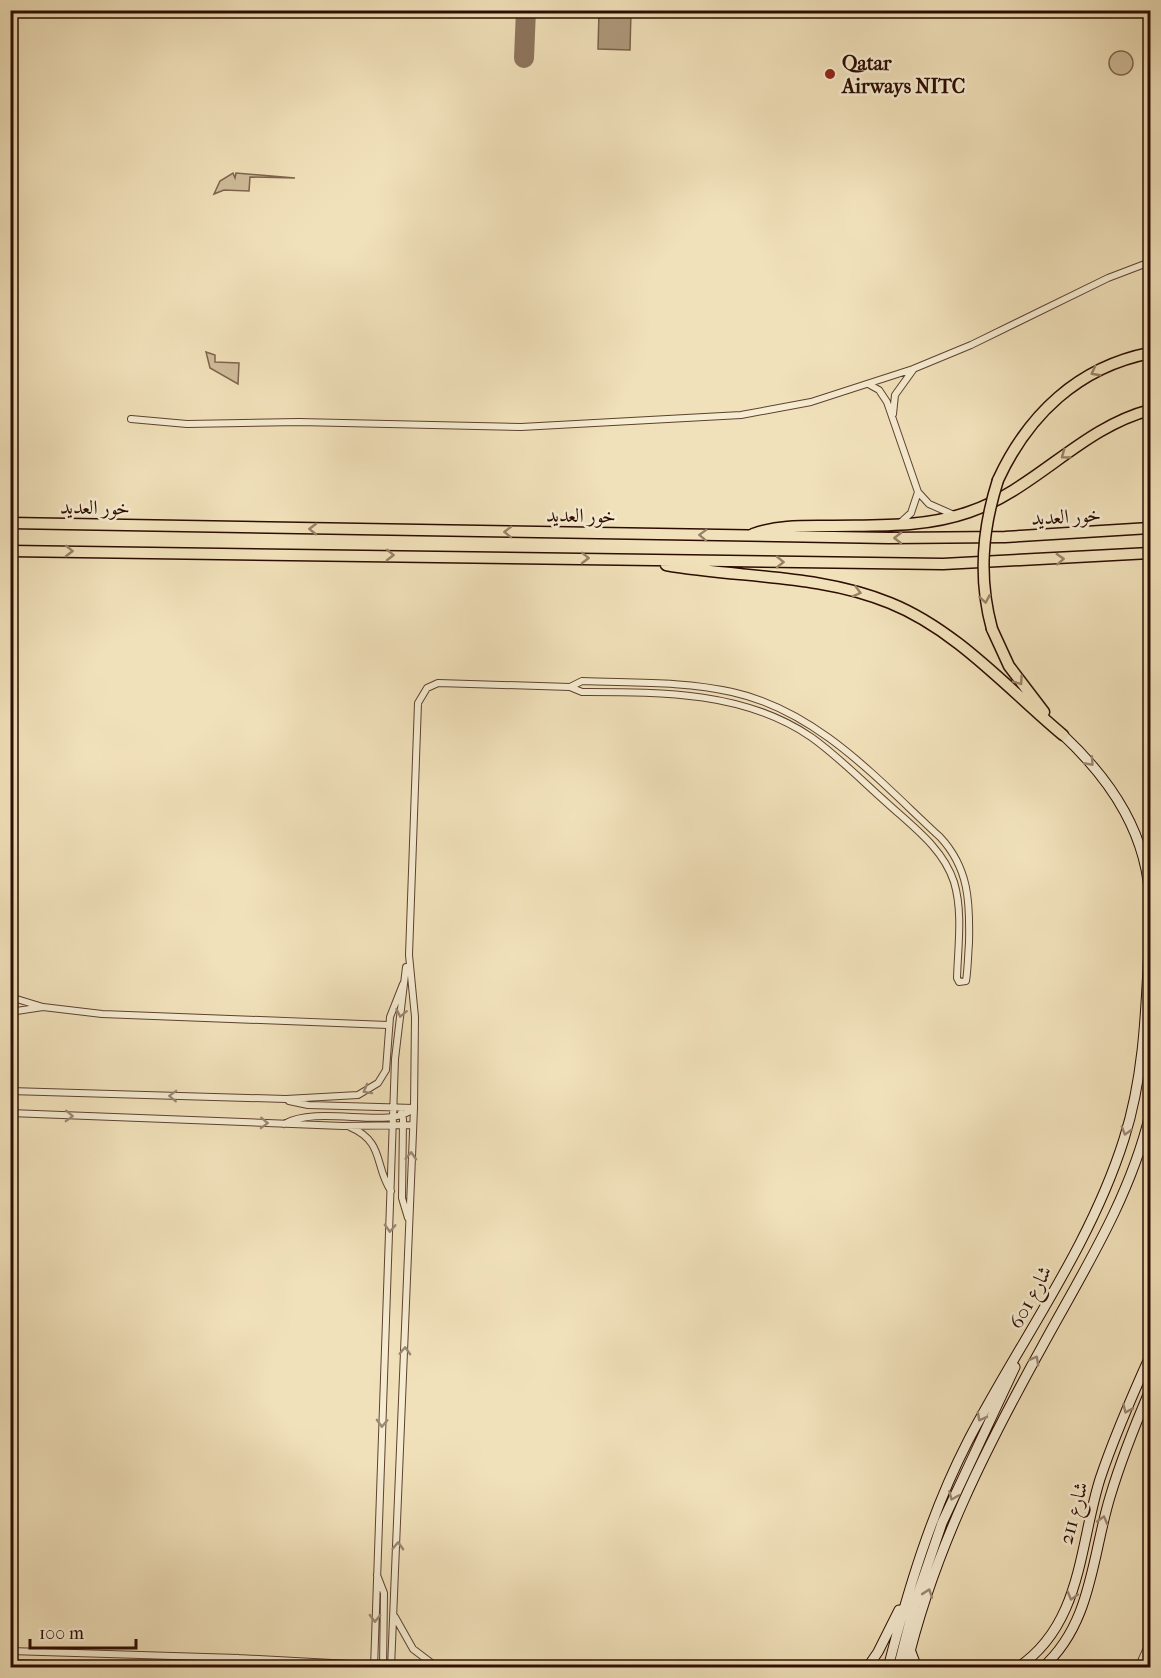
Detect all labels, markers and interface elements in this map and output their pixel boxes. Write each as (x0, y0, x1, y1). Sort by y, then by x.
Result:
place label: Qatar Airways NITC (840, 52, 965, 98)
marker: Qatar Airways NITC (823, 67, 837, 81)
one-way arrow (1091, 365, 1102, 376)
one-way arrow (1060, 448, 1071, 459)
street label: خور العديد (60, 495, 130, 521)
street label: خور العديد (546, 503, 616, 529)
street label: خور العديد (1031, 503, 1102, 531)
one-way arrow (309, 523, 318, 535)
one-way arrow (504, 526, 513, 538)
one-way arrow (699, 528, 708, 541)
one-way arrow (894, 532, 903, 544)
one-way arrow (64, 545, 73, 557)
one-way arrow (385, 549, 394, 561)
one-way arrow (580, 552, 589, 564)
one-way arrow (1056, 552, 1065, 565)
one-way arrow (775, 555, 784, 568)
one-way arrow (851, 584, 861, 597)
one-way arrow (978, 594, 991, 604)
one-way arrow (1012, 674, 1023, 685)
one-way arrow (1083, 755, 1094, 765)
one-way arrow (396, 1007, 409, 1017)
one-way arrow (363, 1083, 373, 1094)
one-way arrow (169, 1089, 178, 1102)
one-way arrow (64, 1109, 73, 1122)
one-way arrow (259, 1117, 268, 1130)
one-way arrow (1121, 1125, 1133, 1136)
one-way arrow (405, 1152, 418, 1161)
one-way arrow (383, 1224, 396, 1233)
street label: شارع 601 (1004, 1262, 1062, 1335)
one-way arrow (398, 1347, 411, 1356)
one-way arrow (1028, 1355, 1039, 1366)
one-way arrow (1122, 1403, 1134, 1414)
one-way arrow (977, 1410, 988, 1421)
one-way arrow (376, 1418, 388, 1427)
street label: شارع 211 (1054, 1479, 1099, 1548)
one-way arrow (949, 1490, 961, 1501)
one-way arrow (1096, 1515, 1109, 1525)
one-way arrow (391, 1542, 404, 1551)
one-way arrow (920, 1588, 933, 1599)
one-way arrow (1067, 1590, 1079, 1600)
scale bar (30, 1612, 136, 1650)
one-way arrow (369, 1613, 382, 1622)
text: 100 m (39, 1623, 84, 1644)

